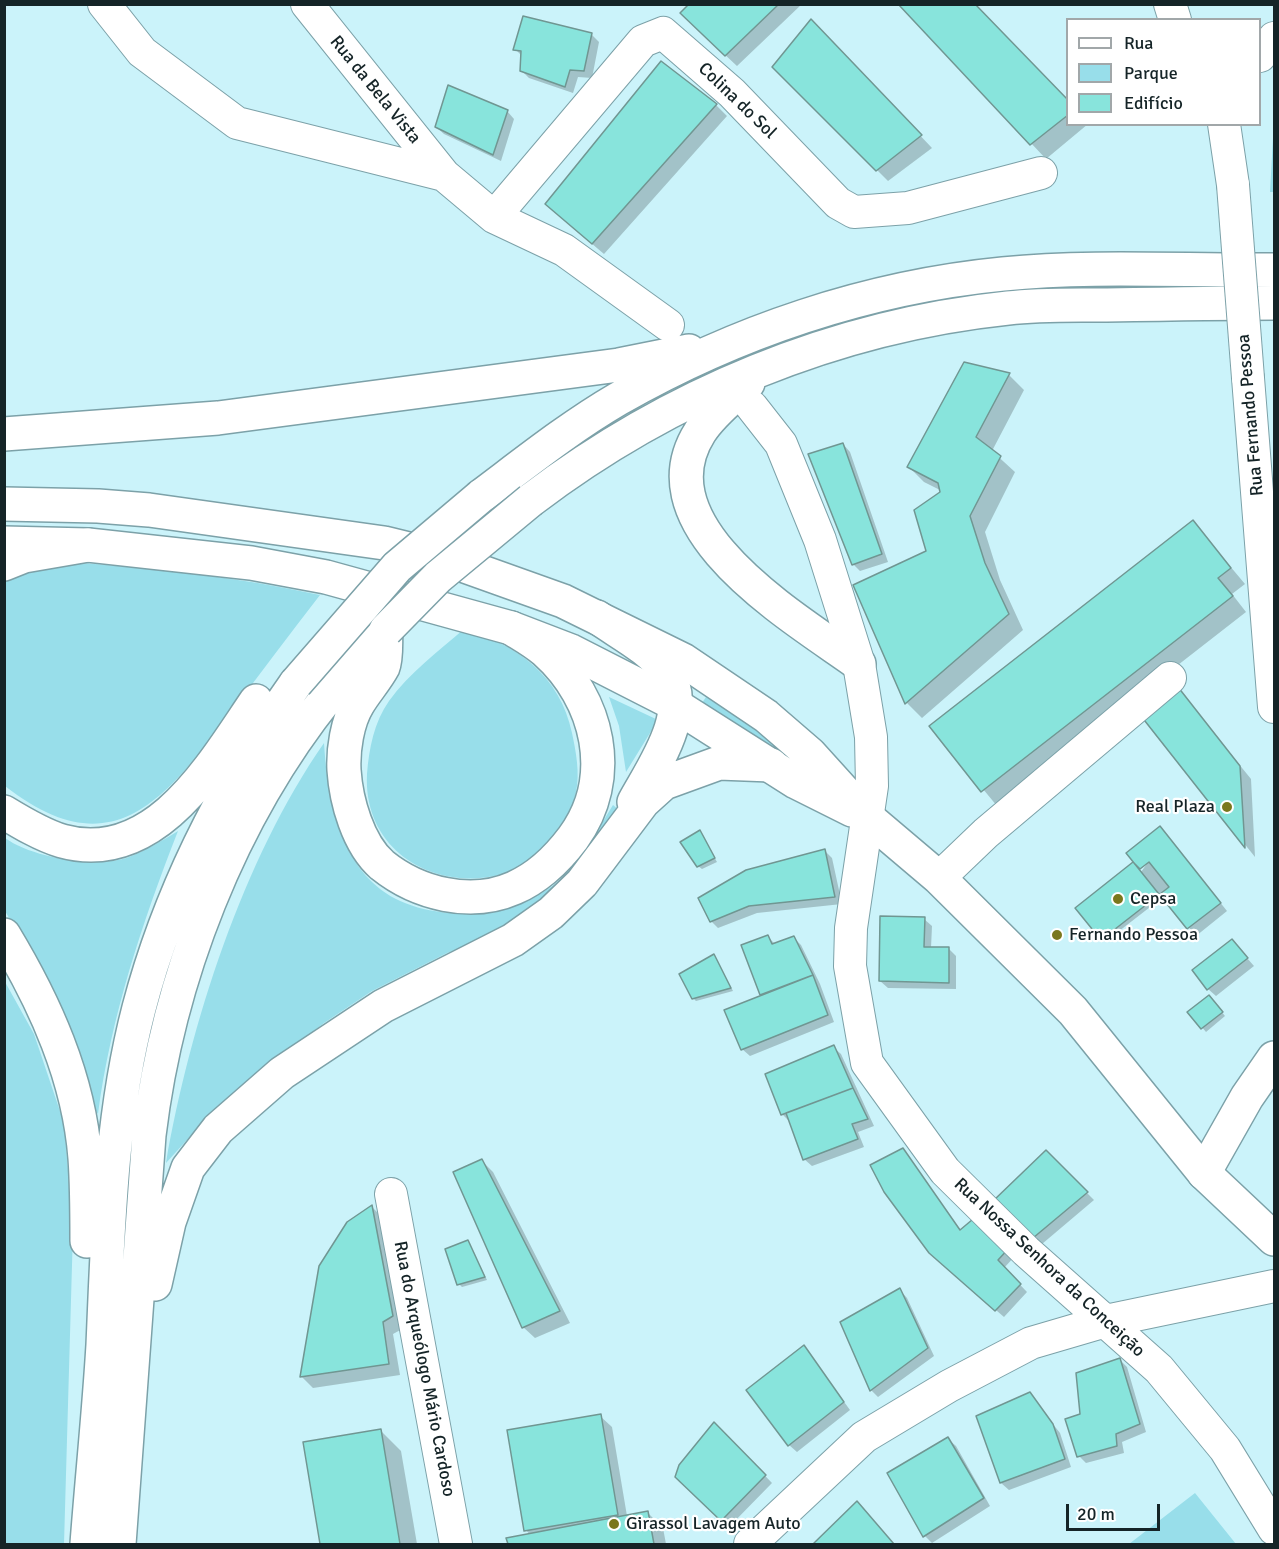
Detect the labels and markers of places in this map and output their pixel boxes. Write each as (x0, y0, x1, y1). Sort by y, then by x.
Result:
place label: Real Plaza (1135, 796, 1215, 818)
marker: Real Plaza (1220, 800, 1234, 814)
place label: Cepsa (1130, 888, 1176, 910)
marker: Cepsa (1111, 892, 1125, 906)
place label: Fernando Pessoa (1069, 924, 1198, 946)
marker: Fernando Pessoa (1050, 928, 1064, 942)
place label: Girassol Lavagem Auto (626, 1513, 801, 1535)
marker: Girassol Lavagem Auto (607, 1517, 621, 1531)

